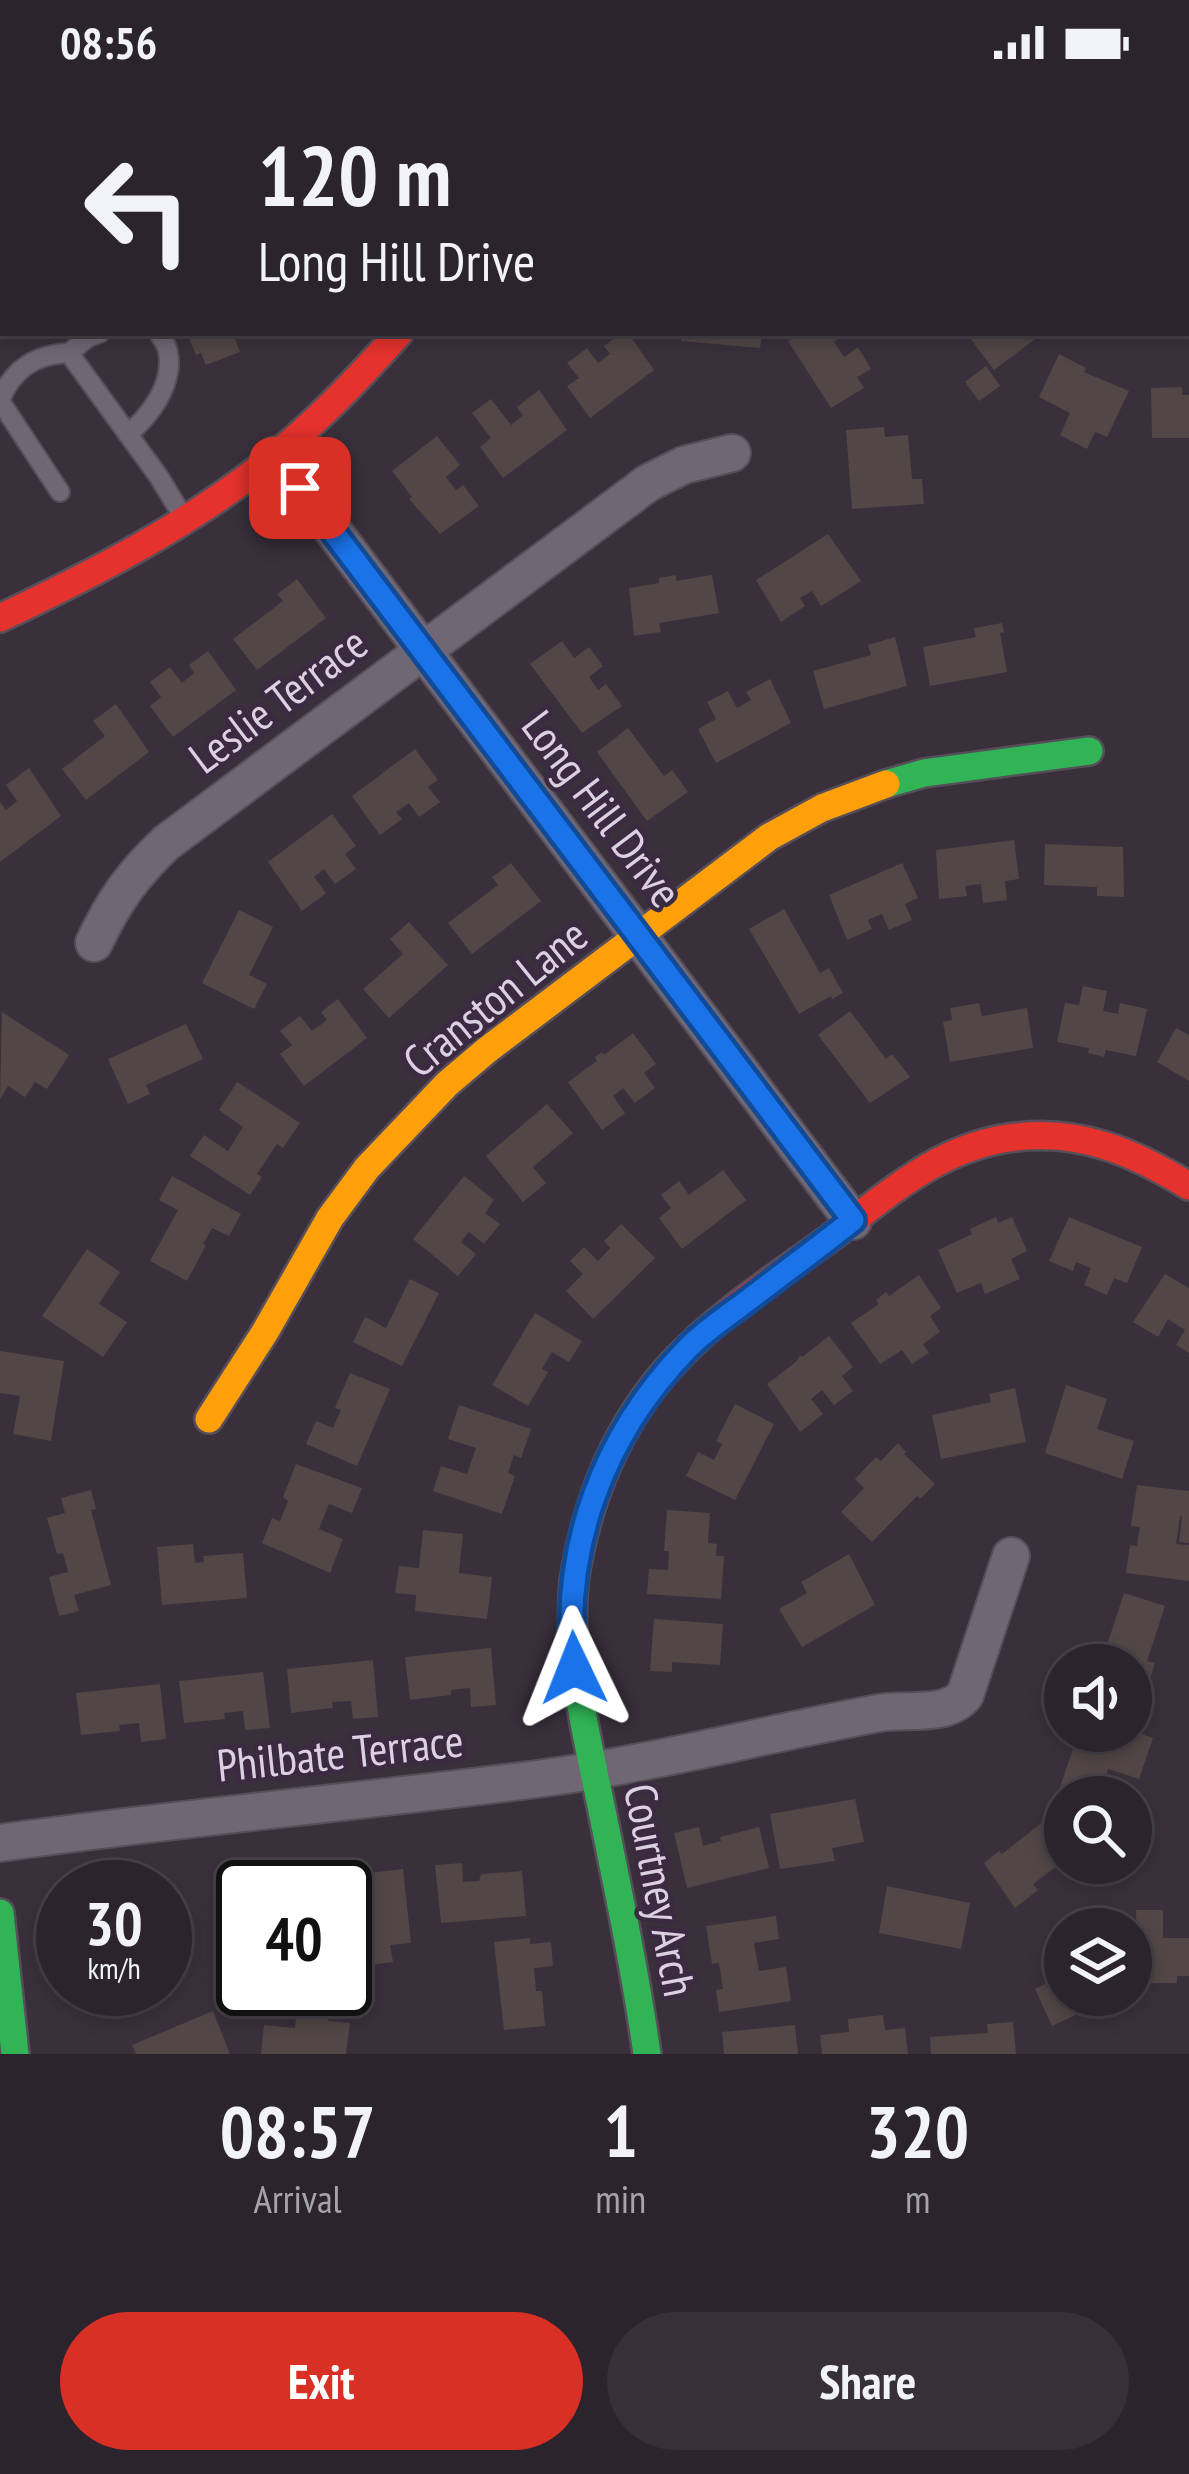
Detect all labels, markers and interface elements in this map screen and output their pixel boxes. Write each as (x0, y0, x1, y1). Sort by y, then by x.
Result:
text: 08:56 (60, 13, 157, 71)
text: 120 m (258, 120, 451, 229)
icon: left (60, 132, 216, 288)
text: Long Hill Drive (258, 226, 535, 296)
pin (249, 437, 351, 539)
icon: arrive (267, 455, 333, 521)
street label: Leslie Terrace (177, 613, 378, 785)
street label: Long Hill Drive (510, 699, 695, 918)
street label: Cranston Lane (390, 905, 598, 1089)
position arrow (511, 1605, 637, 1731)
map controls (1044, 1644, 1152, 2016)
button: sound (1044, 1644, 1152, 1752)
street label: Philbate Terrace (214, 1710, 466, 1794)
button: search (1044, 1776, 1152, 1884)
street label: Courtney Arch (612, 1779, 710, 2001)
speed limit sign: 40 (216, 1860, 372, 2016)
text: 30 (85, 1884, 143, 1962)
button: layers (1044, 1908, 1152, 2016)
text: km/h (87, 1948, 141, 1987)
text: 08:57 (220, 2084, 376, 2177)
text: 1 (604, 2084, 638, 2177)
text: 320 (866, 2084, 969, 2177)
text: Arrival (254, 2173, 342, 2224)
text: min (595, 2173, 646, 2224)
text: m (905, 2173, 930, 2224)
button: Exit (60, 2312, 583, 2450)
button: Share (607, 2312, 1129, 2450)

